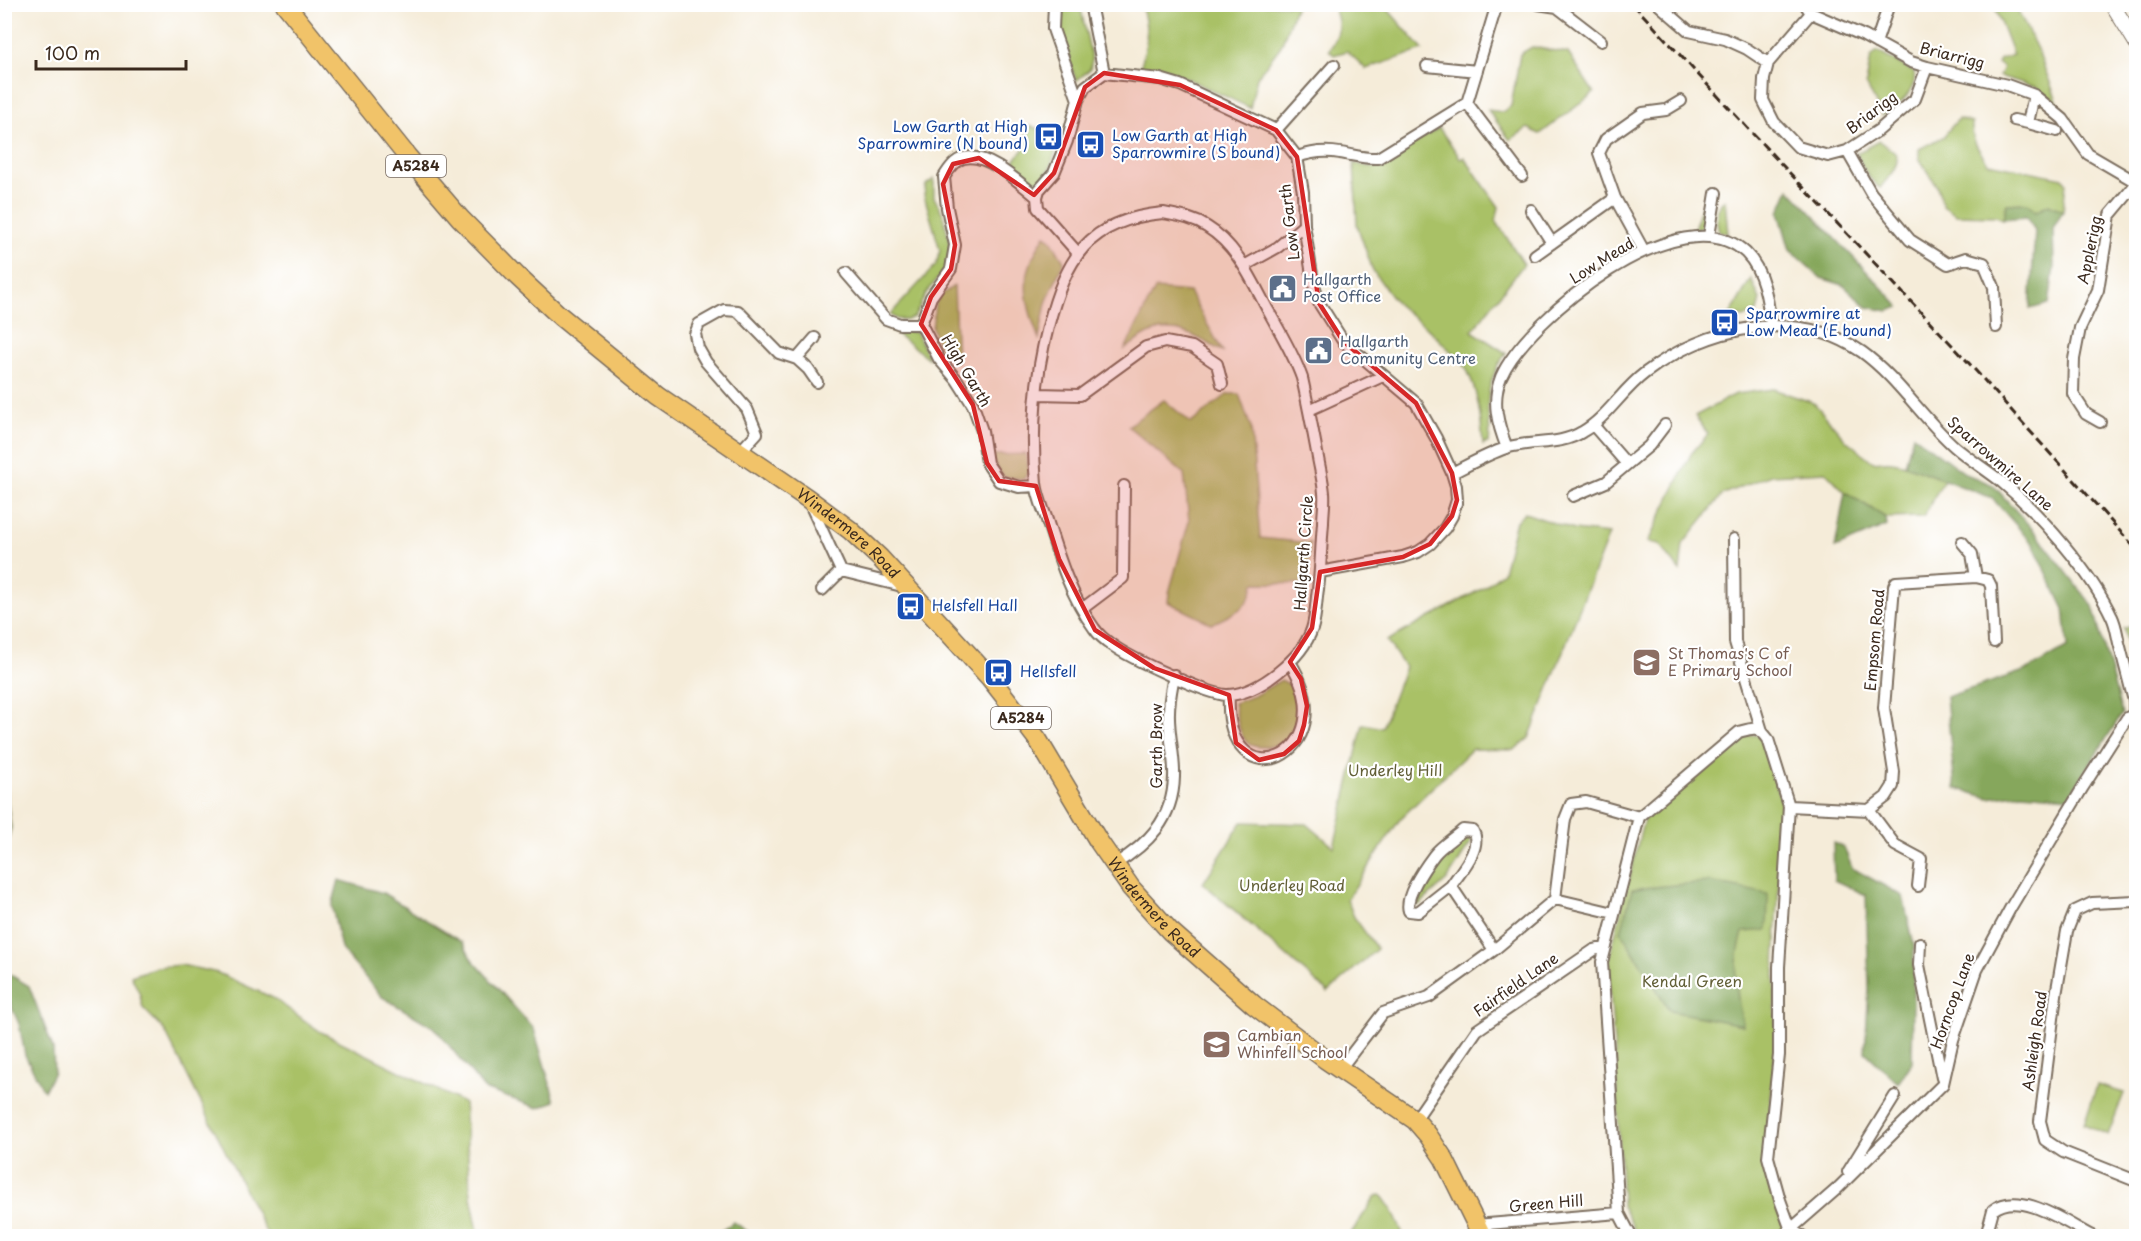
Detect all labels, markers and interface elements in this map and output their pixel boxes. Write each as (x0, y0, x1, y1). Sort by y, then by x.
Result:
scale bar (36, 33, 186, 71)
street label: Briarrigg (1917, 35, 1987, 74)
text: 100 m (45, 39, 100, 66)
street label: Briarigg (1841, 85, 1902, 139)
place label: Low Garth at High Sparrowmire (N bound) (857, 114, 1028, 154)
bus stop icon: Low Garth at High Sparrowmire (N bound) (1033, 120, 1065, 152)
place label: Low Garth at High Sparrowmire (S bound) (1112, 123, 1280, 163)
bus stop icon: Low Garth at High Sparrowmire (S bound) (1075, 129, 1107, 161)
road number: A5284 (386, 155, 446, 177)
street label: Low Garth (1272, 183, 1305, 262)
street label: Applerigg (2070, 213, 2107, 286)
street label: Low Mead (1564, 231, 1638, 289)
place label: Hallgarth Post Office (1303, 267, 1381, 307)
public building icon: Hallgarth Post Office (1266, 273, 1298, 305)
place label: Sparrowmire at Low Mead (E bound) (1746, 301, 1892, 341)
bus stop icon: Sparrowmire at Low Mead (E bound) (1709, 307, 1741, 339)
place label: Hallgarth Community Centre (1340, 329, 1476, 369)
street label: High Garth (937, 330, 998, 411)
public building icon: Hallgarth Community Centre (1303, 335, 1335, 367)
street label: Sparrowmire Lane (1943, 410, 2059, 516)
street label: Windermere Road (793, 481, 906, 583)
street label: Hallgarth Circle (1287, 494, 1318, 611)
street label: Empsom Road (1858, 588, 1889, 692)
bus stop icon: Helsfell Hall (895, 590, 927, 622)
place label: Helsfell Hall (932, 593, 1018, 616)
place label: St Thomas's C of E Primary School (1668, 641, 1792, 681)
school or university icon: St Thomas's C of E Primary School (1631, 647, 1663, 679)
bus stop icon: Hellsfell (983, 656, 1015, 688)
place label: Hellsfell (1020, 659, 1076, 682)
street label: Garth Brow (1144, 703, 1167, 789)
road number: A5284 (991, 707, 1051, 729)
park label: Underley Hill (1348, 758, 1442, 781)
street label: Windermere Road (1103, 852, 1206, 963)
park label: Underley Road (1239, 873, 1345, 896)
street label: Fairfield Lane (1468, 946, 1562, 1022)
street label: Horncop Lane (1924, 949, 1980, 1052)
park label: Kendal Green (1642, 969, 1742, 992)
street label: Ashleigh Road (2015, 989, 2052, 1092)
place label: Cambian Whinfell School (1237, 1023, 1348, 1063)
school or university icon: Cambian Whinfell School (1200, 1029, 1232, 1061)
street label: Green Hill (1508, 1188, 1584, 1217)

